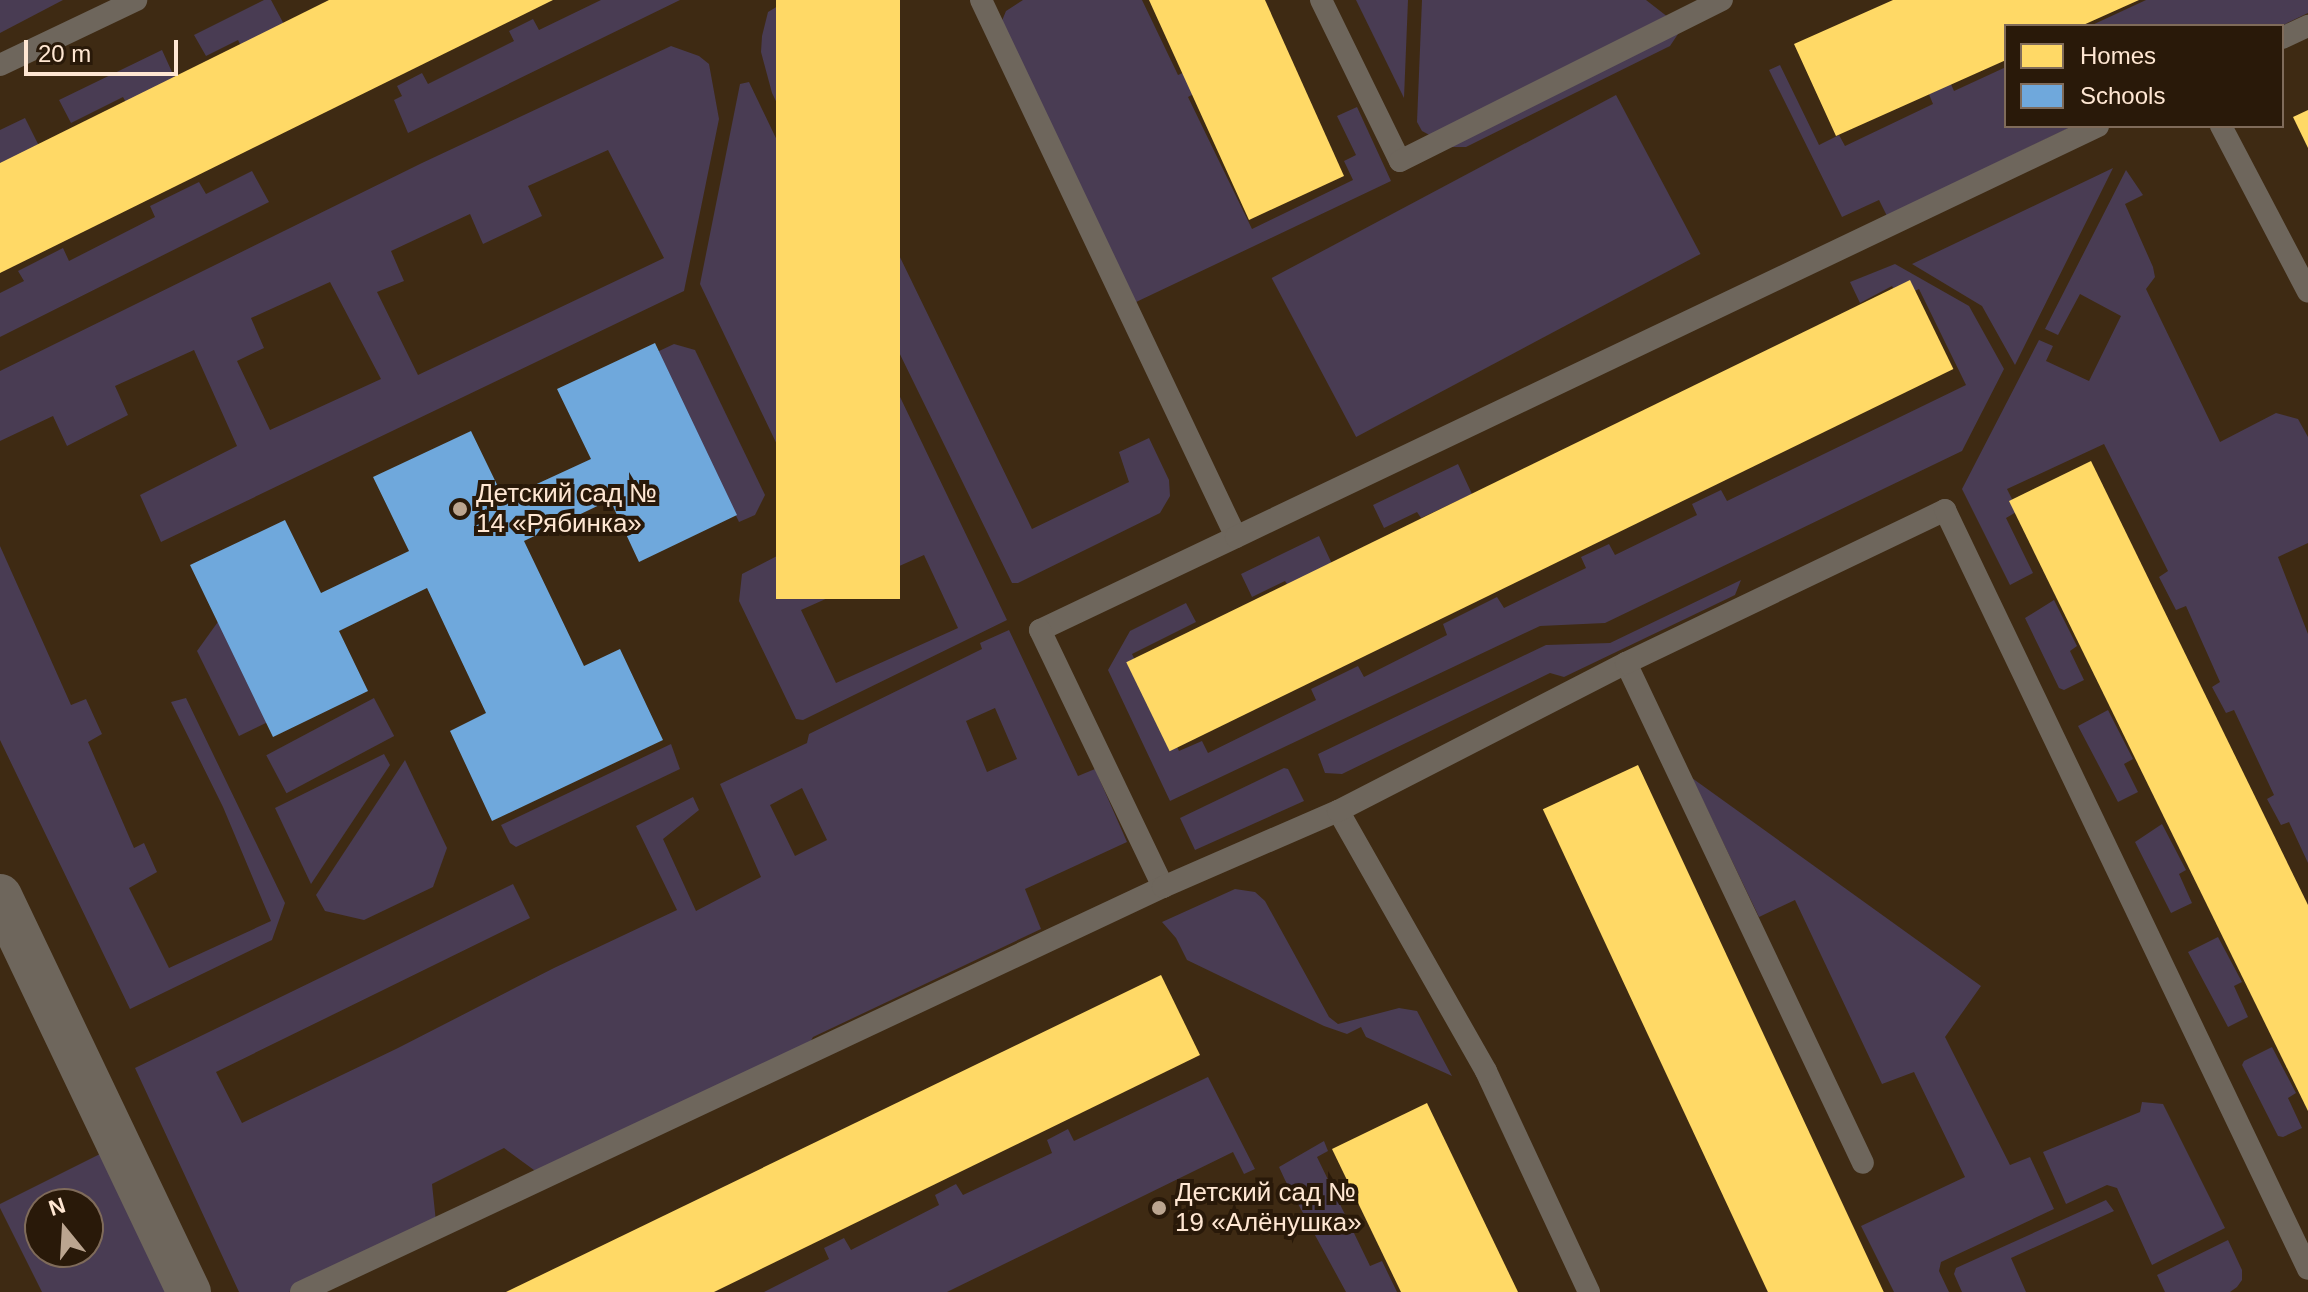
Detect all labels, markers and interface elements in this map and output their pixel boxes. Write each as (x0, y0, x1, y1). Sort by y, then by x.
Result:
scale bar (28, 24, 182, 74)
legend (2004, 24, 2284, 128)
text: 20 m (38, 40, 91, 67)
text: Homes (2080, 42, 2156, 69)
text: Schools (2080, 82, 2165, 109)
place label: Детский сад № 14 «Рябинка» (476, 478, 657, 540)
marker: Детский сад № 14 «Рябинка» (451, 500, 469, 518)
place label: Детский сад № 19 «Алёнушка» (1175, 1177, 1362, 1238)
north arrow (24, 1188, 104, 1268)
text: N (46, 1192, 68, 1221)
marker: Детский сад № 19 «Алёнушка» (1150, 1199, 1168, 1217)

